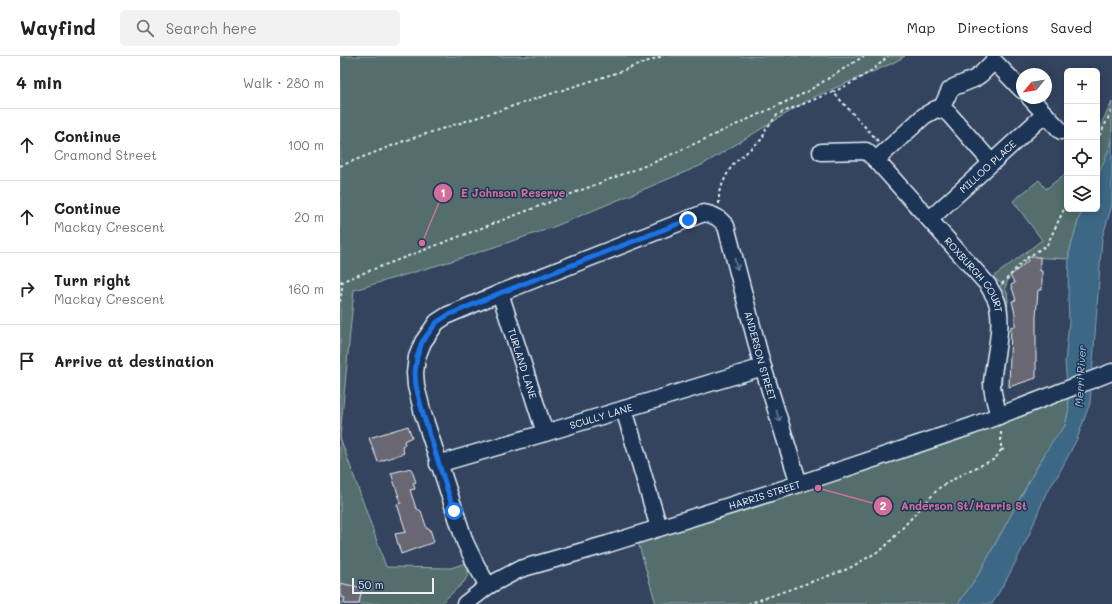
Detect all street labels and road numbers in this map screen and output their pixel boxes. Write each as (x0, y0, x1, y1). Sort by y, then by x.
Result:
street label: MILLOO PLACE (956, 137, 1019, 196)
street label: ROXBURGH COURT (941, 234, 1006, 314)
street label: ANDERSON STREET (741, 309, 780, 402)
street label: TURLAND LANE (505, 326, 541, 401)
street label: SCULLY LANE (568, 400, 635, 432)
street label: HARRIS STREET (727, 477, 803, 513)

